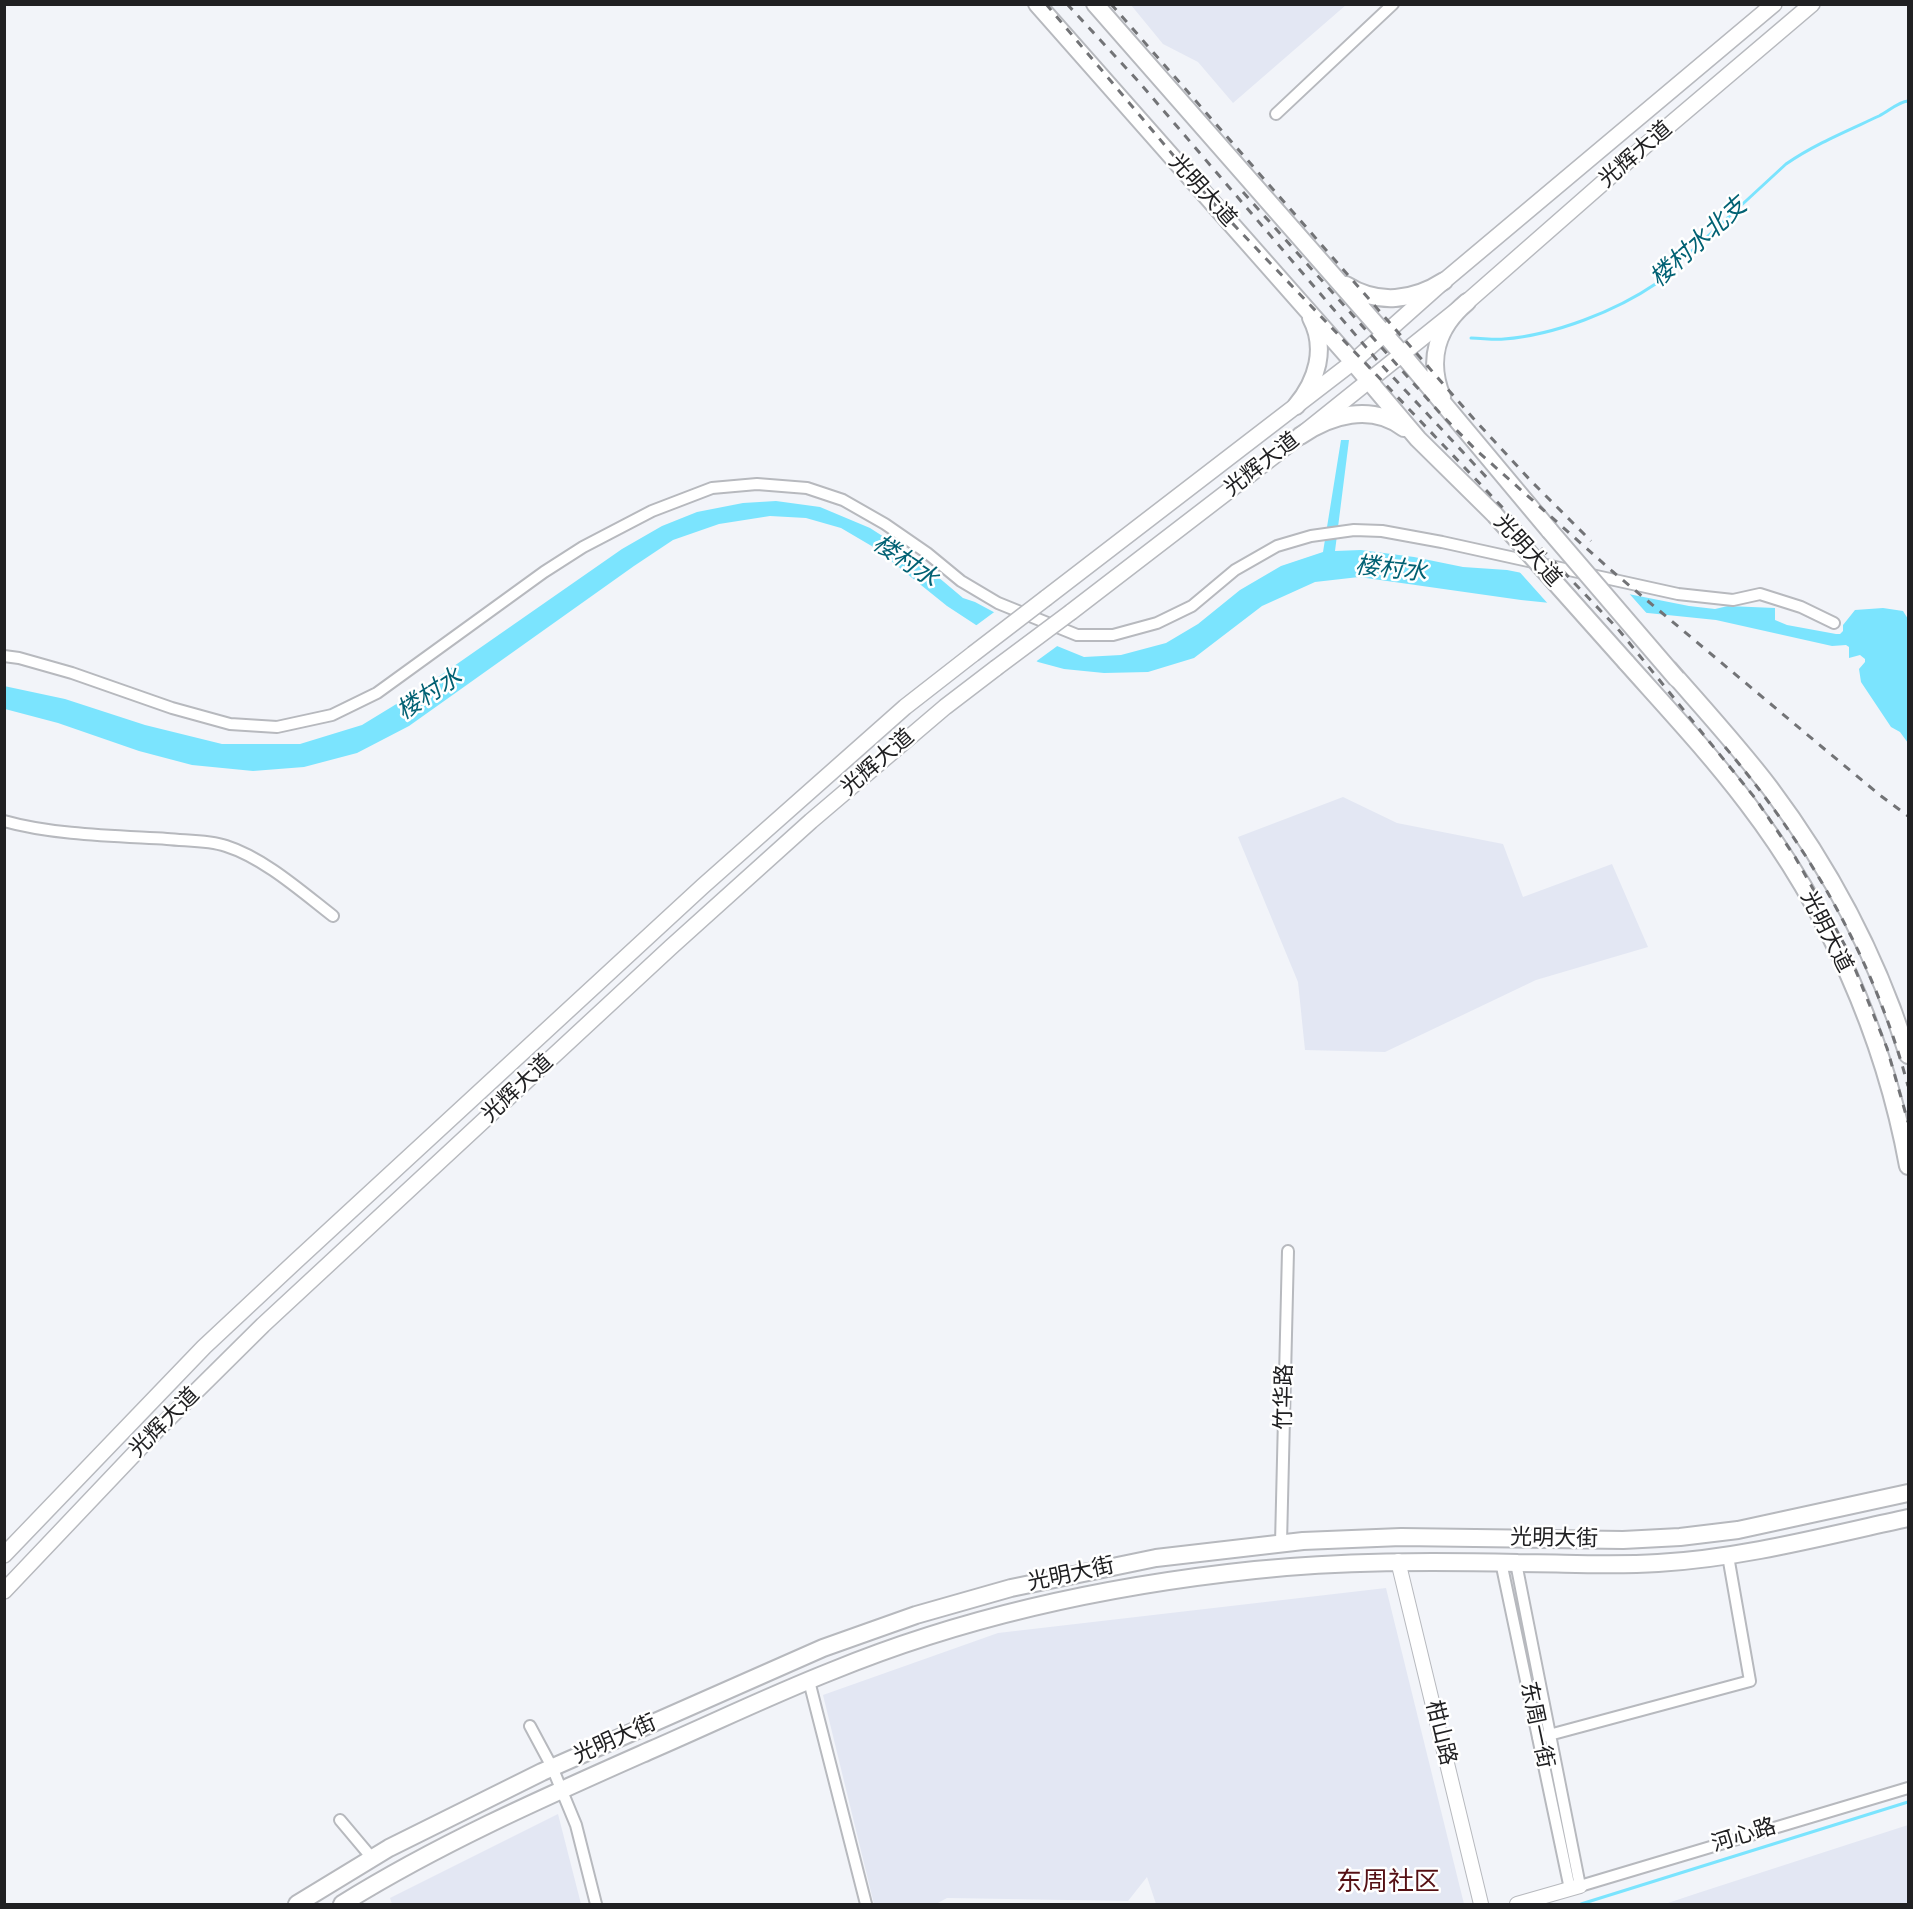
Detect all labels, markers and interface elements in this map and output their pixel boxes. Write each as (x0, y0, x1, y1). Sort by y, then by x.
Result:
street label: 光辉大道 (1594, 116, 1678, 194)
street label: 光明大道 (1163, 149, 1241, 233)
water label: 楼村水北支 (1645, 192, 1753, 294)
street label: 光辉大道 (1219, 428, 1305, 502)
street label: 光明大道 (1488, 509, 1566, 593)
water label: 楼村水 (867, 530, 943, 594)
water label: 楼村水 (1354, 552, 1428, 588)
water label: 楼村水 (392, 663, 468, 727)
street label: 光辉大道 (836, 724, 920, 802)
street label: 光明大道 (1794, 887, 1858, 977)
street label: 光辉大道 (477, 1049, 559, 1129)
street label: 竹华路 (1271, 1364, 1299, 1430)
street label: 光辉大道 (125, 1383, 205, 1463)
street label: 光明大街 (1510, 1525, 1598, 1553)
street label: 光明大街 (1025, 1553, 1117, 1597)
street label: 东周一街 (1514, 1679, 1558, 1771)
street label: 柑山路 (1419, 1698, 1461, 1768)
street label: 光明大街 (569, 1710, 661, 1770)
street label: 河心路 (1709, 1814, 1779, 1858)
district label: 东周社区 (1336, 1867, 1440, 1899)

